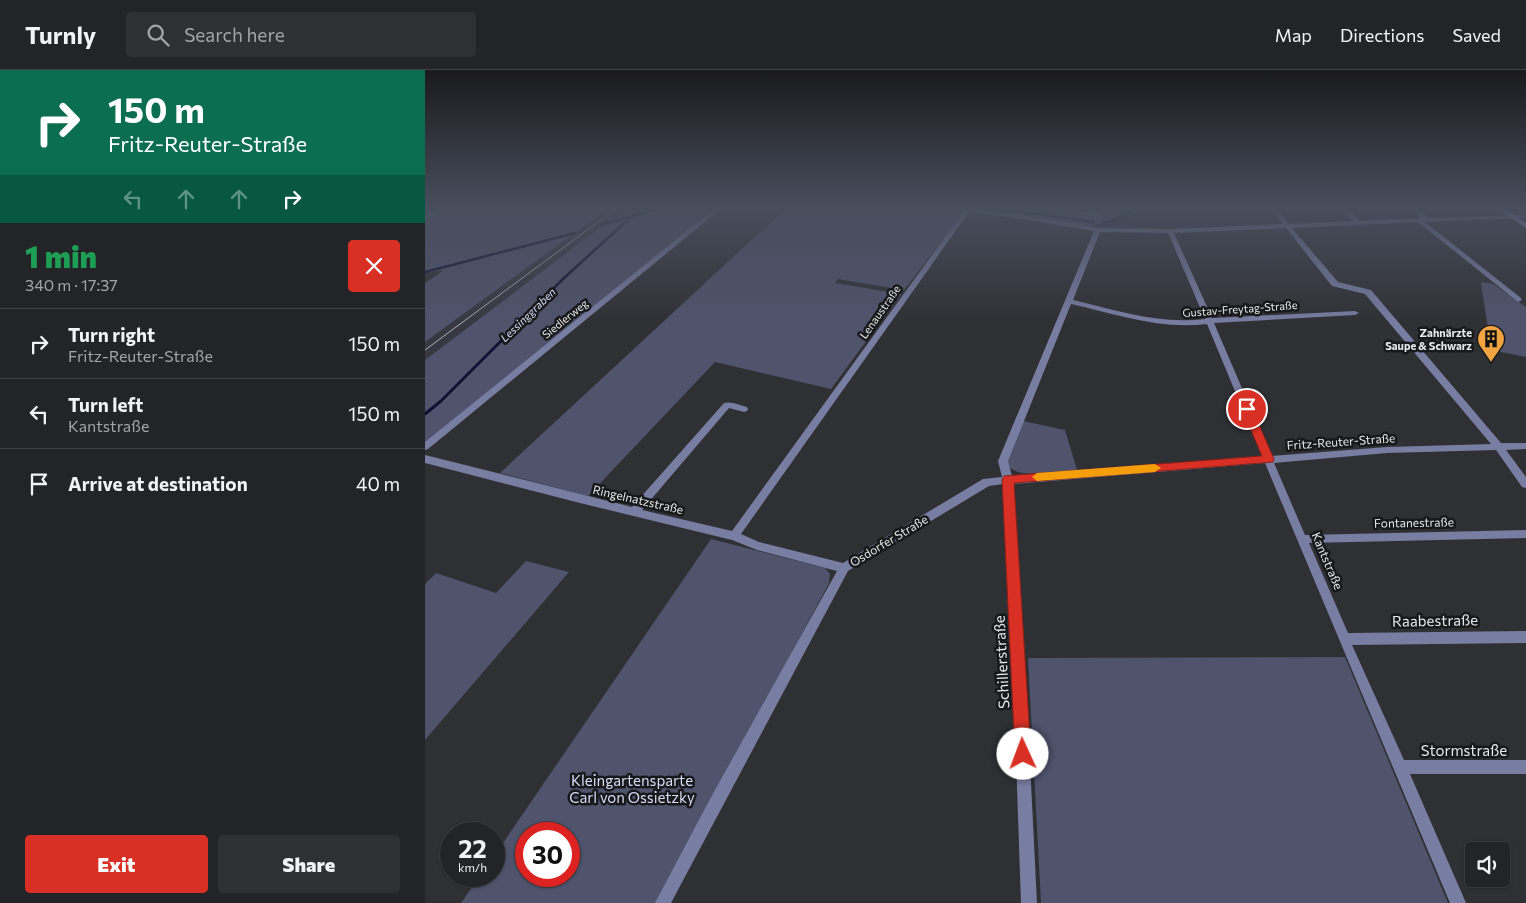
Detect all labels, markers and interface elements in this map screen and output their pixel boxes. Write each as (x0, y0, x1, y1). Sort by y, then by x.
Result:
search box (126, 12, 476, 57)
text: Turnly (25, 20, 96, 49)
icon: search (144, 21, 172, 49)
text: Search here (184, 23, 285, 46)
text: Map (1275, 24, 1312, 46)
text: Directions (1340, 24, 1424, 46)
text: Saved (1452, 24, 1501, 46)
text: 150 m (108, 87, 205, 130)
icon: right (25, 90, 90, 155)
text: Fritz-Reuter-Straße (108, 130, 307, 157)
icon: left (119, 185, 147, 213)
icon: ahead (172, 185, 200, 213)
icon: ahead (225, 185, 253, 213)
icon: right (278, 185, 306, 213)
text: 1 min (25, 237, 97, 274)
button: close (348, 240, 400, 292)
text: 340 m · 17:37 (25, 275, 118, 294)
street label: Lenaustraße (856, 282, 903, 341)
water label: Lessinggraben (497, 285, 558, 344)
street label: Siedlerweg (539, 296, 590, 341)
street label: Gustav-Freytag-Straße (1182, 298, 1298, 319)
text: Turn right (68, 323, 155, 346)
building icon: Zahnärzte Saupe & Schwarz (1476, 324, 1506, 363)
place label: Zahnärzte Saupe & Schwarz (1385, 326, 1472, 352)
icon: right (25, 330, 53, 358)
text: 150 m (348, 332, 400, 355)
text: Fritz-Reuter-Straße (68, 346, 213, 365)
pin (1226, 388, 1268, 430)
text: Turn left (68, 393, 143, 416)
icon: arrive (1233, 395, 1261, 423)
icon: left (25, 400, 53, 428)
text: 150 m (348, 402, 400, 425)
text: Kantstraße (68, 416, 149, 435)
street label: Fritz-Reuter-Straße (1286, 430, 1396, 452)
icon: arrive (25, 470, 53, 498)
text: Arrive at destination (68, 472, 248, 495)
text: 40 m (356, 472, 400, 495)
street label: Ringelnatzstraße (591, 482, 685, 516)
street label: Osdorfer Straße (847, 511, 930, 569)
street label: Fontanestraße (1374, 514, 1454, 530)
street label: Kantstraße (1310, 530, 1346, 591)
street label: Raabestraße (1392, 610, 1478, 630)
street label: Schillerstraße (990, 615, 1012, 709)
position arrow (996, 727, 1048, 779)
street label: Stormstraße (1421, 741, 1507, 759)
park label: Kleingartensparte Carl von Ossietzky (569, 771, 695, 806)
speed limit sign: 30 (515, 822, 580, 887)
text: 22 (458, 833, 487, 863)
button: Exit (25, 835, 208, 893)
button: Share (218, 835, 400, 893)
map controls (1465, 842, 1510, 887)
button: sound (1465, 842, 1510, 887)
text: km/h (458, 860, 487, 874)

